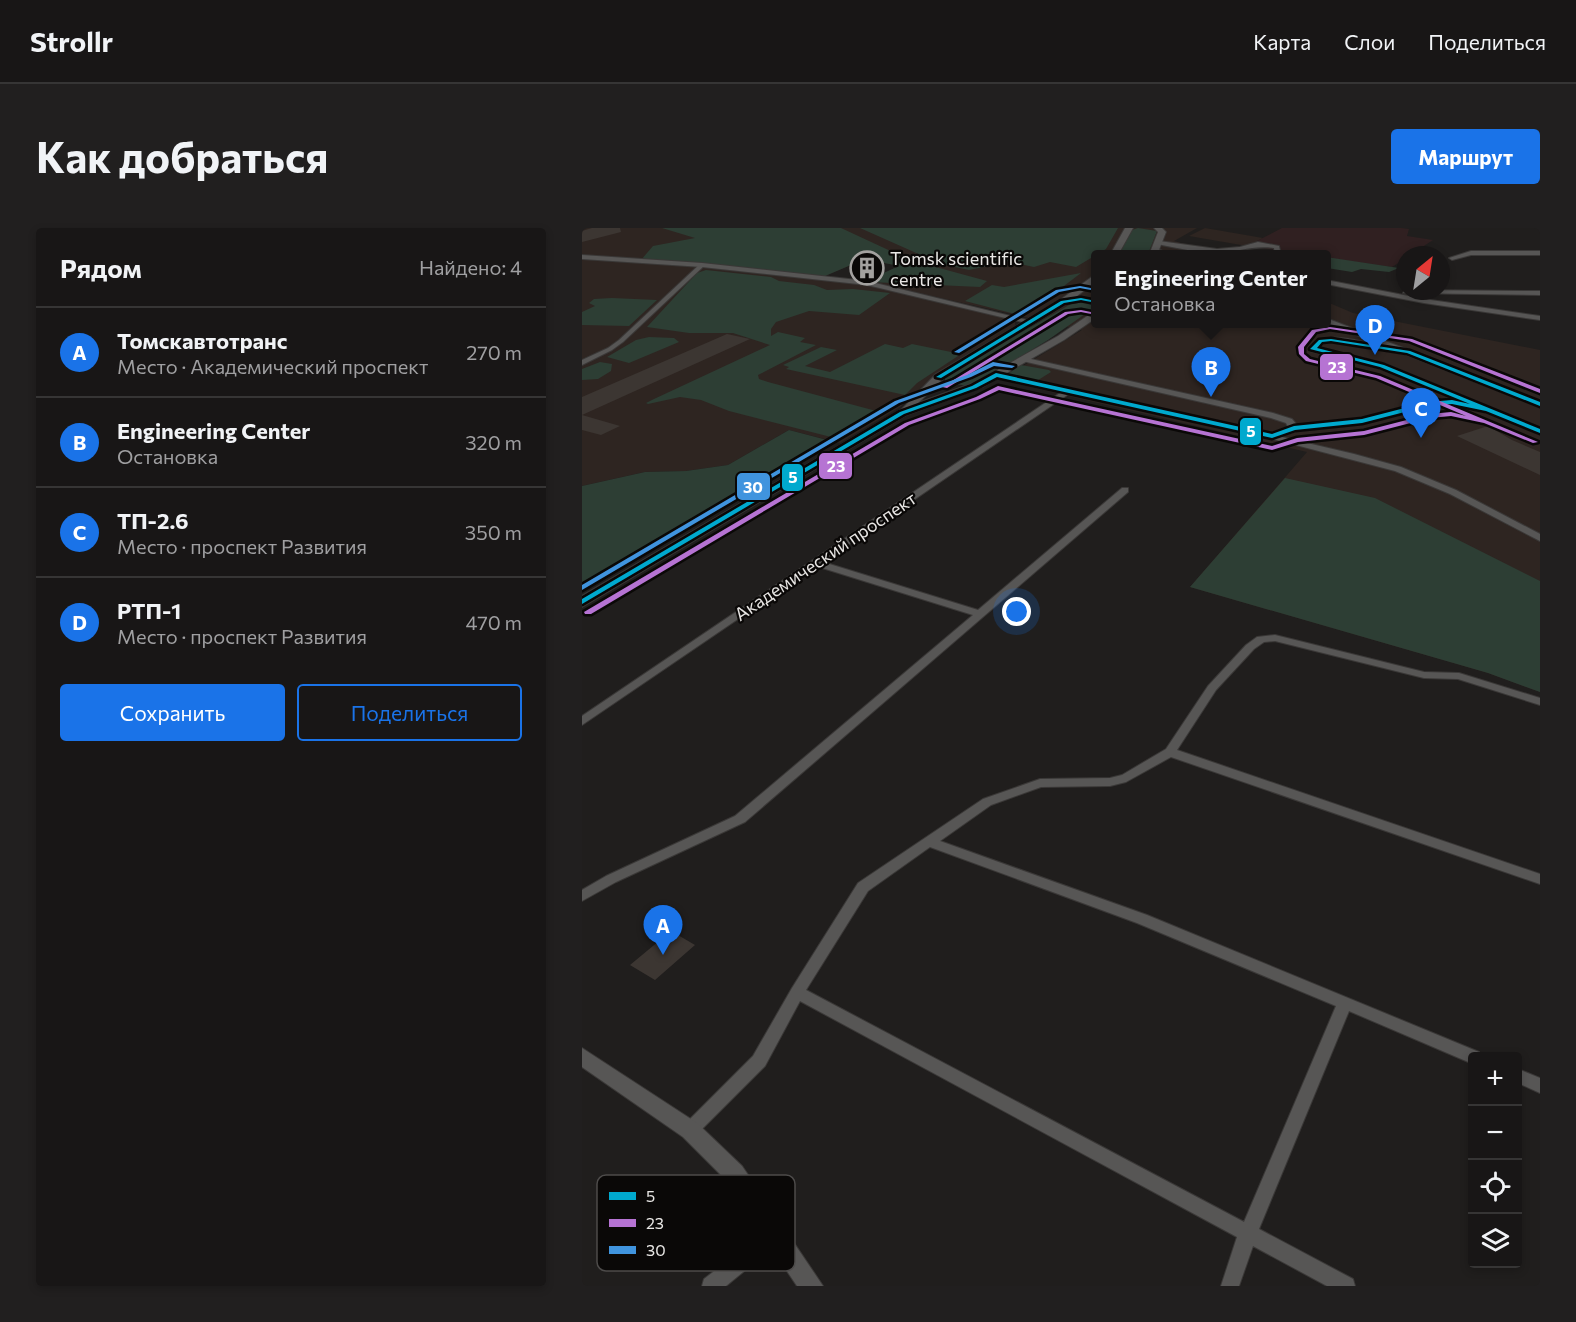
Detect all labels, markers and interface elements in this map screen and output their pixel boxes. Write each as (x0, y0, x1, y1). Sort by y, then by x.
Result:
text: Strollr (30, 24, 113, 58)
text: Карта (1253, 29, 1311, 54)
text: Слои (1344, 29, 1395, 54)
text: Поделиться (1428, 29, 1546, 54)
button: Маршрут (1391, 129, 1540, 184)
text: Как добраться (36, 130, 328, 182)
north arrow (1396, 246, 1450, 300)
place label: Tomsk scientific centre (890, 247, 1022, 290)
building icon: Tomsk scientific centre (849, 250, 885, 286)
popup (1091, 250, 1331, 328)
text: Рядом (60, 252, 142, 283)
text: Найдено: 4 (419, 255, 522, 279)
text: Engineering Center (1114, 264, 1308, 291)
text: Остановка (1114, 291, 1215, 315)
pin: D (1356, 306, 1394, 355)
text: Томскавтотранс (117, 327, 287, 354)
text: A (72, 340, 87, 364)
text: 270 m (466, 340, 522, 364)
pin: B (1192, 348, 1230, 397)
line badge: 23 (1319, 353, 1354, 381)
text: Место · Академический проспект (117, 354, 428, 378)
text: 23 (1328, 357, 1346, 376)
pin: C (1402, 388, 1440, 438)
text: Engineering Center (117, 417, 310, 444)
line badge: 5 (1239, 417, 1262, 446)
text: 5 (1246, 421, 1256, 440)
text: B (73, 430, 86, 454)
text: 320 m (465, 430, 522, 454)
text: Остановка (117, 444, 218, 468)
line badge: 23 (818, 452, 853, 480)
text: 23 (827, 456, 845, 475)
line badge: 5 (781, 463, 804, 492)
text: 5 (788, 467, 798, 486)
line badge: 30 (736, 472, 771, 501)
text: 30 (743, 477, 763, 496)
street label: Академический проспект (730, 487, 921, 625)
text: ТП-2.6 (117, 507, 189, 534)
text: C (73, 520, 86, 544)
text: 350 m (465, 520, 522, 544)
text: Место · проспект Развития (117, 534, 367, 558)
text: РТП-1 (117, 597, 181, 624)
your location (1002, 597, 1031, 626)
text: D (72, 610, 87, 634)
text: 470 m (466, 610, 522, 634)
text: Место · проспект Развития (117, 624, 367, 648)
button: Сохранить (60, 684, 285, 741)
button: Поделиться (297, 684, 522, 741)
pin: A (644, 906, 682, 955)
map controls (1468, 1052, 1522, 1268)
button: + (1468, 1052, 1522, 1106)
button: − (1468, 1106, 1522, 1160)
button: locate (1468, 1160, 1522, 1214)
legend (597, 1175, 795, 1271)
text: 5 (646, 1186, 655, 1205)
text: 23 (646, 1213, 664, 1232)
button: layers (1468, 1214, 1522, 1268)
text: 30 (646, 1240, 666, 1259)

